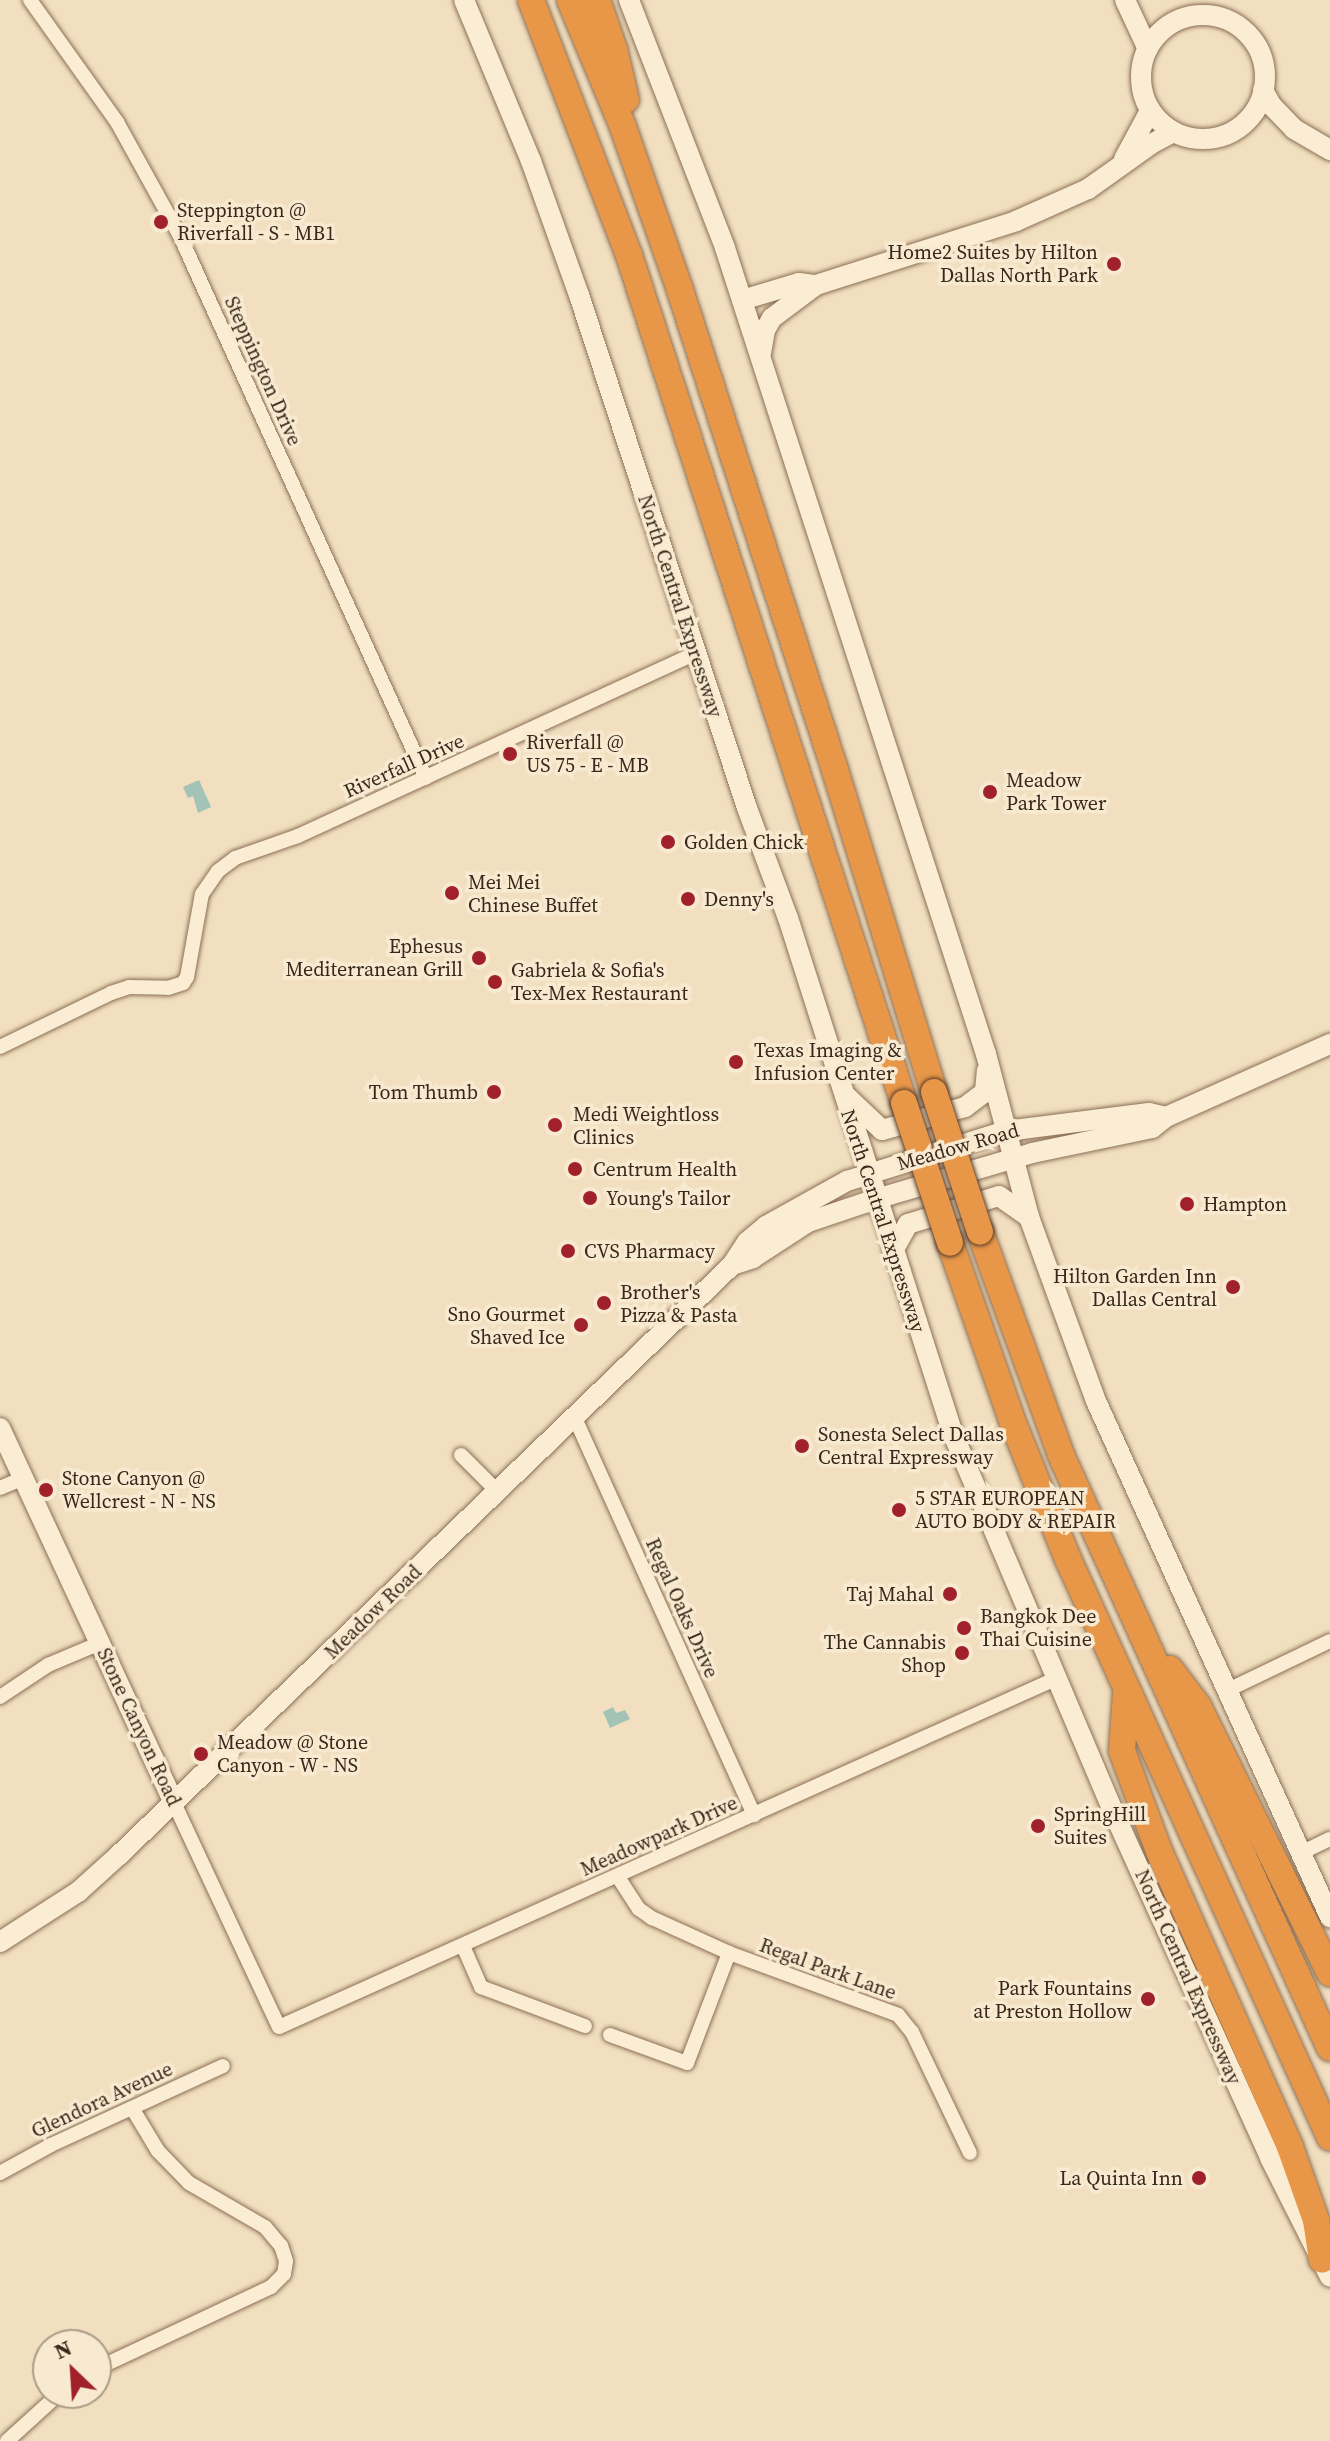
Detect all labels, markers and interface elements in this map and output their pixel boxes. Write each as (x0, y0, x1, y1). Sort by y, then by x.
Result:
place label: Steppington @ Riverfall - S - MB1 (177, 198, 335, 245)
marker: Steppington @ Riverfall - S - MB1 (152, 213, 170, 231)
place label: Home2 Suites by Hilton Dallas North Park (888, 240, 1098, 287)
marker: Home2 Suites by Hilton Dallas North Park (1105, 255, 1123, 273)
street label: Steppington Drive (219, 293, 307, 449)
street label: North Central Expressway (633, 492, 727, 720)
street label: Riverfall Drive (340, 729, 468, 803)
place label: Riverfall @ US 75 - E - MB (526, 730, 649, 777)
marker: Riverfall @ US 75 - E - MB (501, 745, 519, 763)
place label: Meadow Park Tower (1006, 768, 1107, 815)
marker: Meadow Park Tower (981, 783, 999, 801)
place label: Golden Chick (684, 830, 804, 854)
marker: Golden Chick (659, 833, 677, 851)
place label: Mei Mei Chinese Buffet (468, 870, 598, 917)
marker: Mei Mei Chinese Buffet (443, 884, 461, 902)
place label: Denny's (704, 887, 774, 911)
marker: Denny's (679, 890, 697, 908)
place label: Ephesus Mediterranean Grill (285, 934, 463, 981)
marker: Ephesus Mediterranean Grill (470, 949, 488, 967)
place label: Gabriela & Sofia's Tex-Mex Restaurant (511, 958, 688, 1005)
marker: Gabriela & Sofia's Tex-Mex Restaurant (486, 973, 504, 991)
place label: Texas Imaging & Infusion Center (754, 1038, 902, 1085)
marker: Texas Imaging & Infusion Center (725, 1051, 747, 1073)
place label: Tom Thumb (368, 1080, 478, 1104)
marker: Tom Thumb (485, 1083, 503, 1101)
place label: Medi Weightloss Clinics (573, 1102, 720, 1149)
street label: North Central Expressway (836, 1107, 930, 1335)
marker: Medi Weightloss Clinics (544, 1114, 566, 1136)
street label: Meadow Road (894, 1118, 1022, 1176)
place label: Centrum Health (593, 1157, 737, 1181)
marker: Centrum Health (564, 1158, 586, 1180)
place label: Young's Tailor (606, 1186, 731, 1210)
marker: Young's Tailor (581, 1189, 599, 1207)
place label: Hampton (1203, 1192, 1287, 1216)
marker: Hampton (1178, 1195, 1196, 1213)
place label: CVS Pharmacy (584, 1239, 715, 1263)
marker: CVS Pharmacy (559, 1242, 577, 1260)
place label: Hilton Garden Inn Dallas Central (1053, 1264, 1217, 1311)
marker: Hilton Garden Inn Dallas Central (1224, 1278, 1242, 1296)
place label: Brother's Pizza & Pasta (620, 1280, 737, 1327)
marker: Brother's Pizza & Pasta (595, 1294, 613, 1312)
place label: Sno Gourmet Shaved Ice (448, 1302, 565, 1349)
marker: Sno Gourmet Shaved Ice (572, 1316, 590, 1334)
place label: Sonesta Select Dallas Central Expressway (818, 1422, 1004, 1469)
marker: Sonesta Select Dallas Central Expressway (793, 1437, 811, 1455)
place label: Stone Canyon @ Wellcrest - N - NS (62, 1466, 216, 1513)
marker: Stone Canyon @ Wellcrest - N - NS (37, 1481, 55, 1499)
place label: 5 STAR EUROPEAN AUTO BODY & REPAIR (915, 1486, 1116, 1533)
marker: 5 STAR EUROPEAN AUTO BODY & REPAIR (890, 1501, 908, 1519)
street label: Regal Oaks Drive (640, 1534, 724, 1682)
street label: Meadow Road (320, 1560, 426, 1664)
place label: Taj Mahal (846, 1582, 934, 1606)
marker: Taj Mahal (941, 1585, 959, 1603)
place label: Bangkok Dee Thai Cuisine (980, 1604, 1096, 1651)
marker: Bangkok Dee Thai Cuisine (955, 1619, 973, 1637)
place label: The Cannabis Shop (824, 1630, 946, 1677)
street label: Stone Canyon Road (92, 1644, 186, 1810)
marker: The Cannabis Shop (953, 1644, 971, 1662)
place label: Meadow @ Stone Canyon - W - NS (217, 1730, 368, 1777)
marker: Meadow @ Stone Canyon - W - NS (192, 1745, 210, 1763)
street label: Meadowpark Drive (577, 1791, 741, 1881)
place label: SpringHill Suites (1054, 1802, 1146, 1849)
marker: SpringHill Suites (1029, 1817, 1047, 1835)
street label: North Central Expressway (1130, 1866, 1246, 2088)
street label: Regal Park Lane (756, 1933, 900, 2005)
place label: Park Fountains at Preston Hollow (973, 1976, 1132, 2023)
marker: Park Fountains at Preston Hollow (1139, 1990, 1157, 2008)
street label: Glendora Avenue (28, 2057, 176, 2143)
place label: La Quinta Inn (1059, 2166, 1183, 2190)
marker: La Quinta Inn (1190, 2169, 1208, 2187)
north arrow (32, 2329, 112, 2409)
text: N (49, 2332, 76, 2366)

